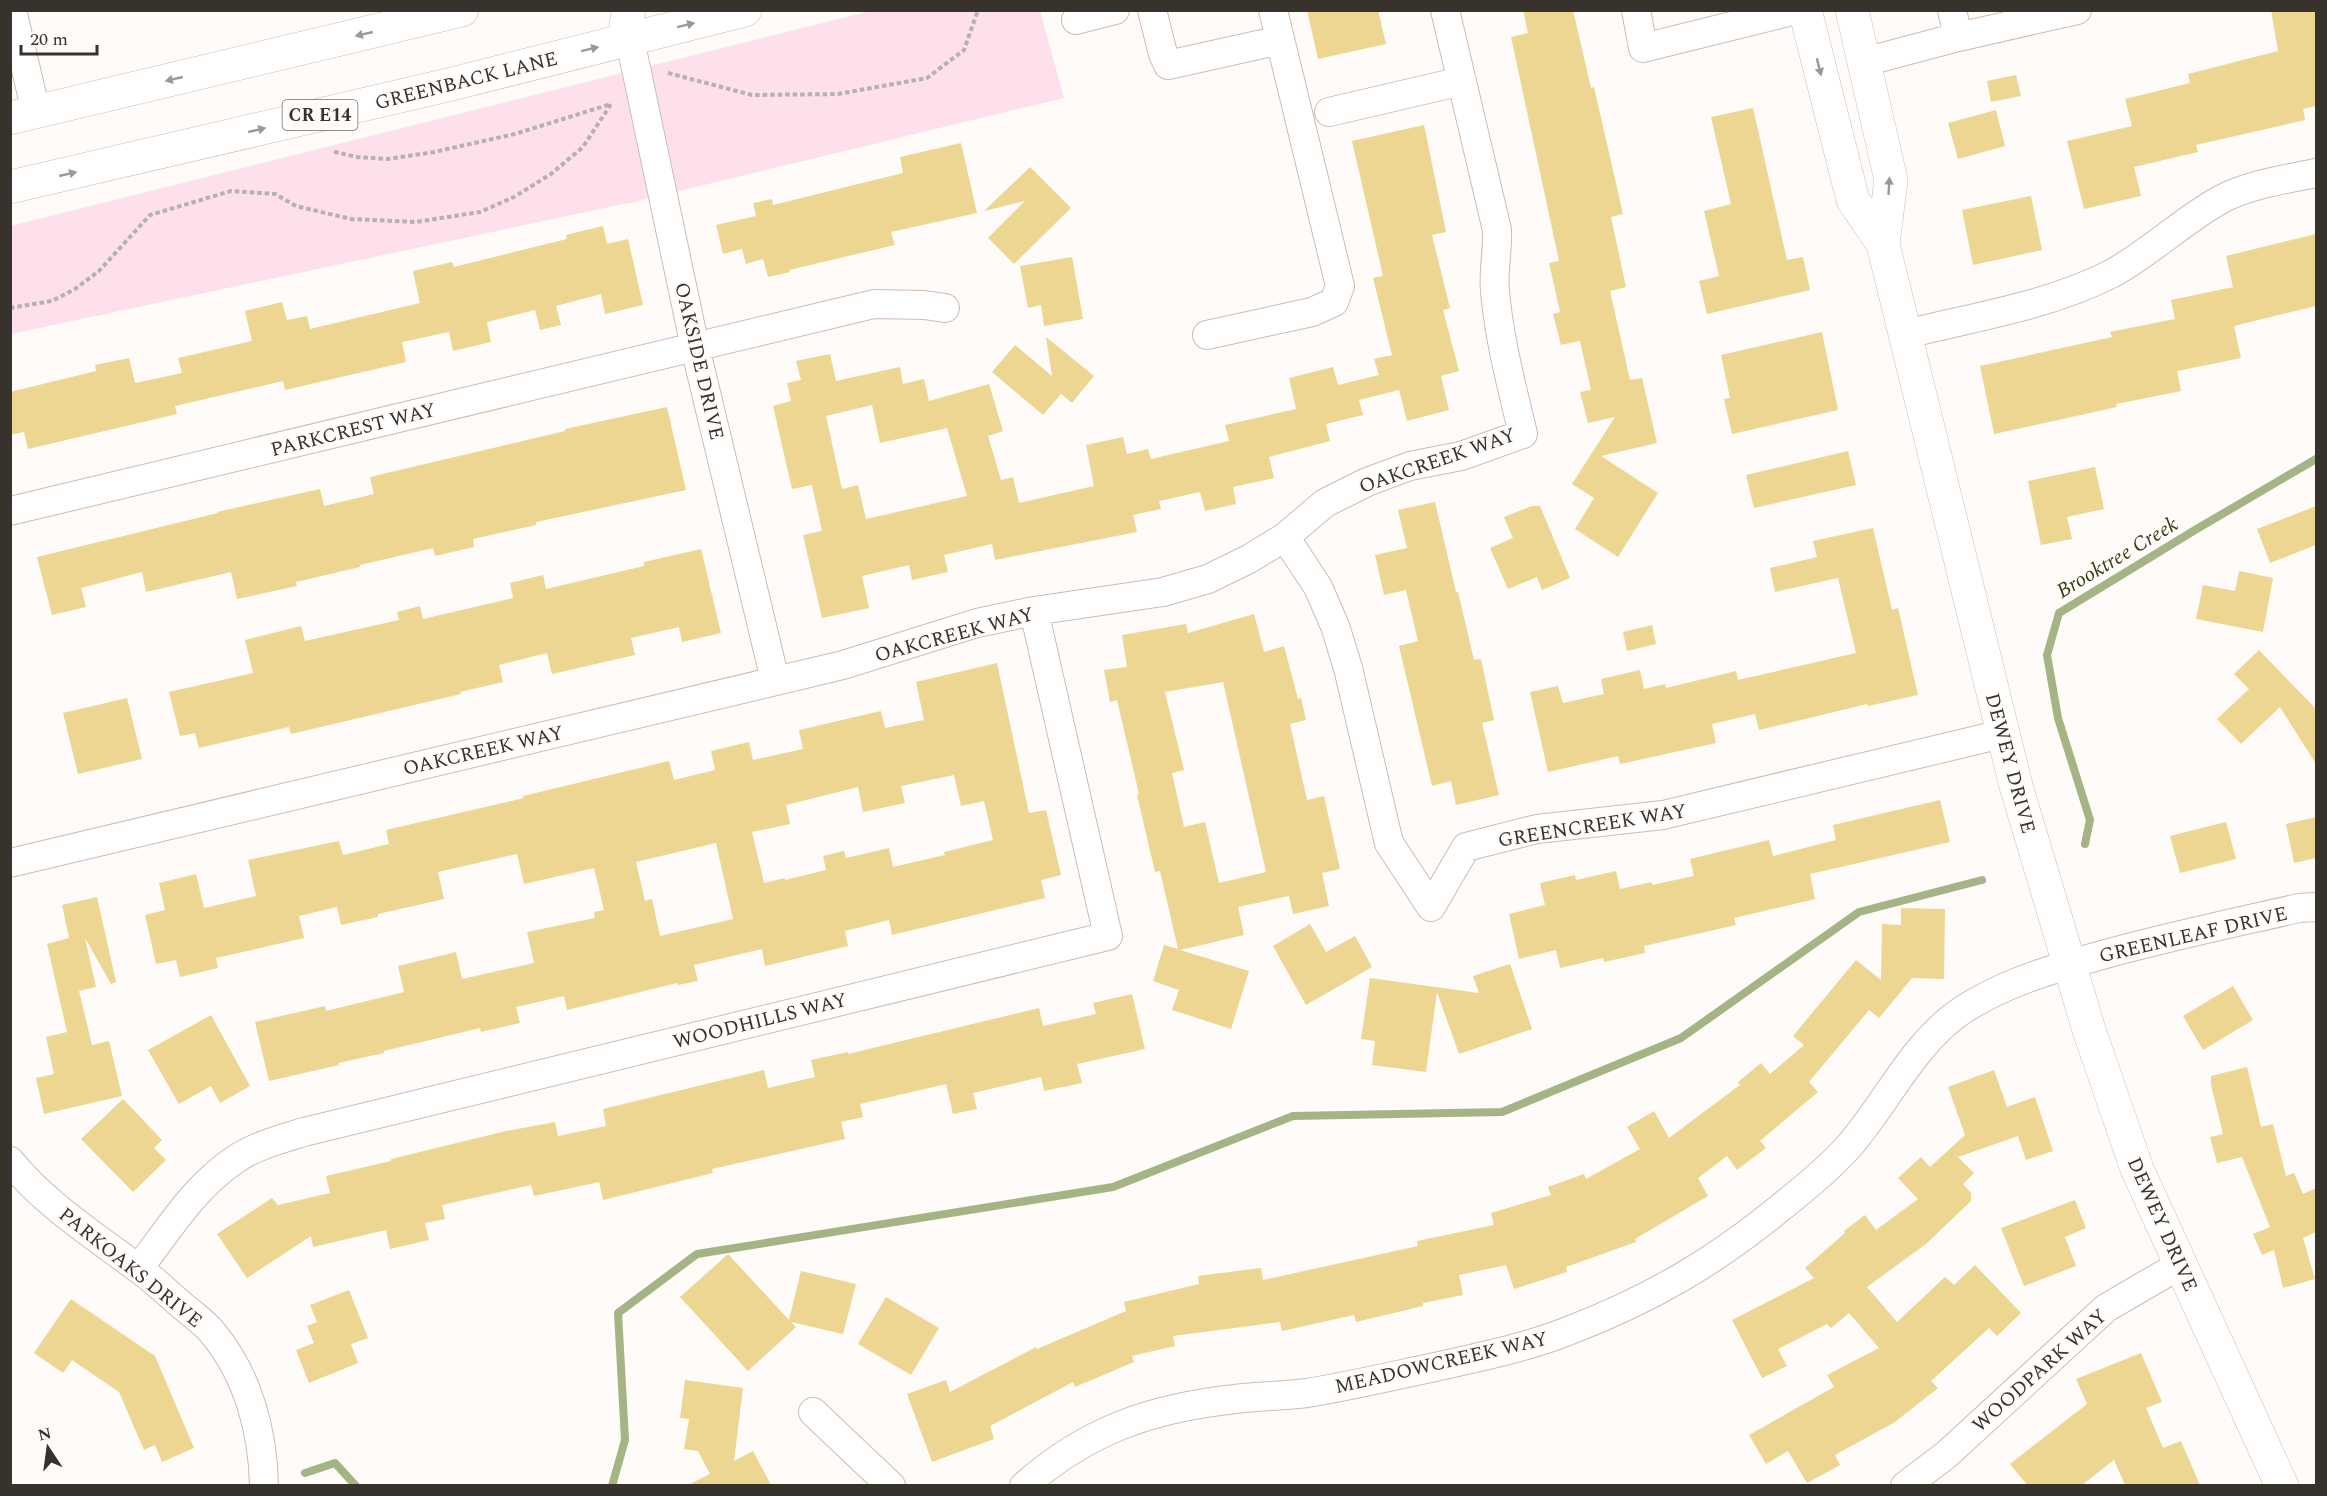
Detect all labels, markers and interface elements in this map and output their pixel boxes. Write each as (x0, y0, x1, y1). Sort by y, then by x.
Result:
scale bar (21, 18, 98, 56)
one-way arrow (677, 20, 695, 30)
text: 20 m (30, 26, 68, 53)
one-way arrow (355, 30, 373, 40)
street label: GREENBACK LANE (372, 44, 561, 118)
one-way arrow (581, 44, 599, 54)
one-way arrow (1815, 58, 1825, 76)
one-way arrow (165, 75, 183, 85)
road number: CR E14 (282, 100, 358, 130)
one-way arrow (248, 124, 267, 134)
one-way arrow (59, 169, 77, 179)
one-way arrow (1885, 176, 1894, 195)
street label: OAKSIDE DRIVE (666, 279, 732, 443)
street label: PARKCREST WAY (267, 395, 439, 465)
street label: OAKCREEK WAY (1355, 420, 1520, 502)
water label: Brooktree Creek (2050, 509, 2185, 607)
street label: OAKCREEK WAY (871, 599, 1037, 671)
street label: DEWEY DRIVE (1977, 689, 2043, 837)
street label: OAKCREEK WAY (400, 718, 566, 784)
street label: GREENCREEK WAY (1496, 796, 1689, 856)
street label: GREENLEAF DRIVE (2096, 899, 2290, 971)
street label: WOODHILLS WAY (670, 985, 850, 1057)
street label: DEWEY DRIVE (2119, 1152, 2205, 1297)
street label: PARKOAKS DRIVE (52, 1200, 209, 1335)
street label: WOODPARK WAY (1966, 1302, 2114, 1440)
street label: MEADOWCREEK WAY (1332, 1324, 1551, 1402)
north arrow (18, 1418, 78, 1478)
text: N (36, 1421, 54, 1448)

